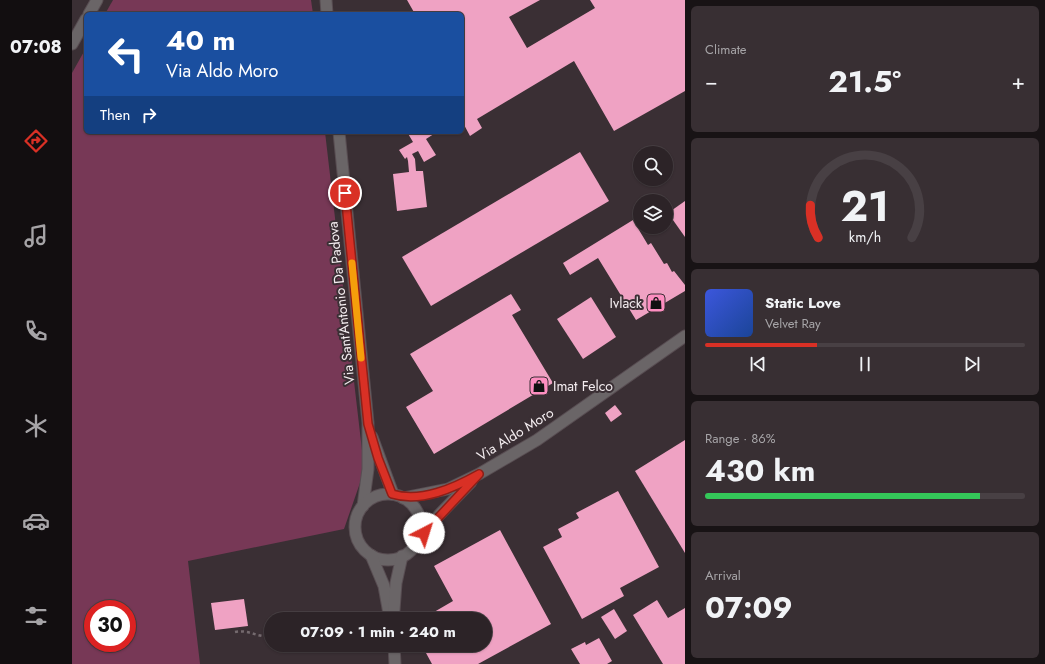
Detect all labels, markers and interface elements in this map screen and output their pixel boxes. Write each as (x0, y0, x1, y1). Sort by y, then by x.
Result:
text: 40 m (166, 20, 235, 61)
icon: left (100, 28, 152, 80)
text: 07:08 (10, 34, 62, 60)
text: Climate (705, 40, 746, 59)
text: Via Aldo Moro (166, 58, 278, 84)
text: 21.5° (828, 60, 901, 103)
text: − (705, 65, 718, 97)
text: + (1011, 65, 1025, 97)
text: Then (100, 104, 130, 126)
icon: right (138, 104, 160, 126)
icon: directions (22, 127, 50, 155)
map controls (633, 146, 673, 234)
button: search (633, 146, 673, 186)
pin (328, 176, 362, 210)
text: 21 (841, 176, 889, 237)
icon: arrive (334, 182, 356, 204)
button: layers (633, 194, 673, 234)
street label: Via Sant'Antonio Da Padova (322, 220, 360, 386)
icon: music (22, 222, 50, 250)
text: km/h (849, 227, 881, 247)
shop icon: Ivlack (645, 292, 667, 314)
text: Static Love (765, 292, 841, 314)
place label: Ivlack (610, 293, 643, 313)
text: Velvet Ray (765, 314, 821, 333)
icon: phone (22, 317, 50, 345)
icon: previous (747, 353, 769, 375)
icon: pause (854, 353, 876, 375)
icon: next (961, 353, 983, 375)
shop icon: Imat Felco (528, 375, 550, 397)
place label: Imat Felco (553, 376, 613, 396)
street label: Via Aldo Moro (473, 402, 558, 466)
icon: climate (22, 412, 50, 440)
text: Range · 86% (705, 429, 776, 448)
text: 430 km (705, 449, 815, 492)
icon: car (22, 507, 50, 535)
position arrow (403, 512, 445, 554)
text: Arrival (705, 566, 741, 585)
text: 07:09 (705, 586, 793, 629)
speed limit sign: 30 (84, 600, 136, 652)
icon: filters (22, 602, 50, 630)
text: 07:09 · 1 min · 240 m (300, 621, 456, 643)

